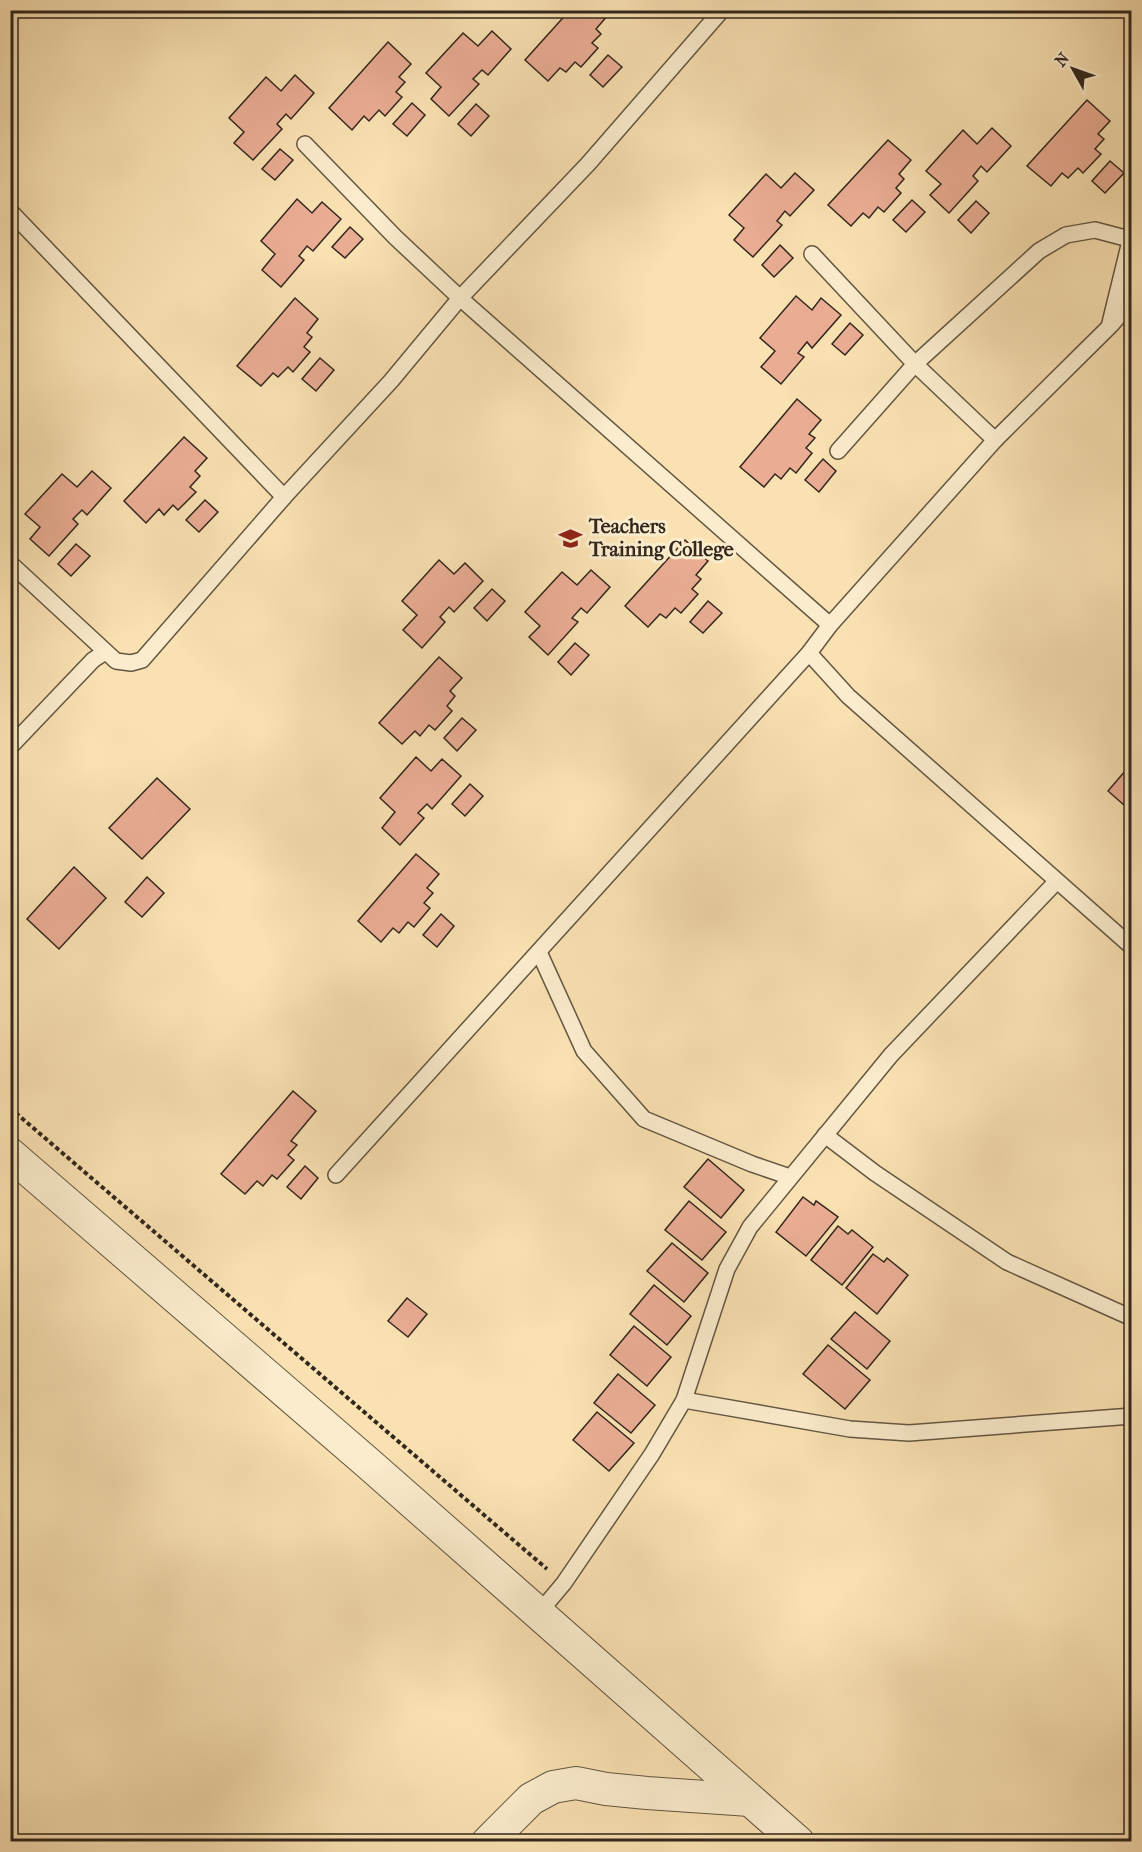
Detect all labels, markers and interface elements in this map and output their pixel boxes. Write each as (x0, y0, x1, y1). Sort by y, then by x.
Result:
north arrow (1043, 39, 1103, 99)
text: N (1051, 48, 1074, 70)
place label: Teachers Training College (588, 515, 734, 561)
school or university icon: Teachers Training College (558, 525, 584, 551)

